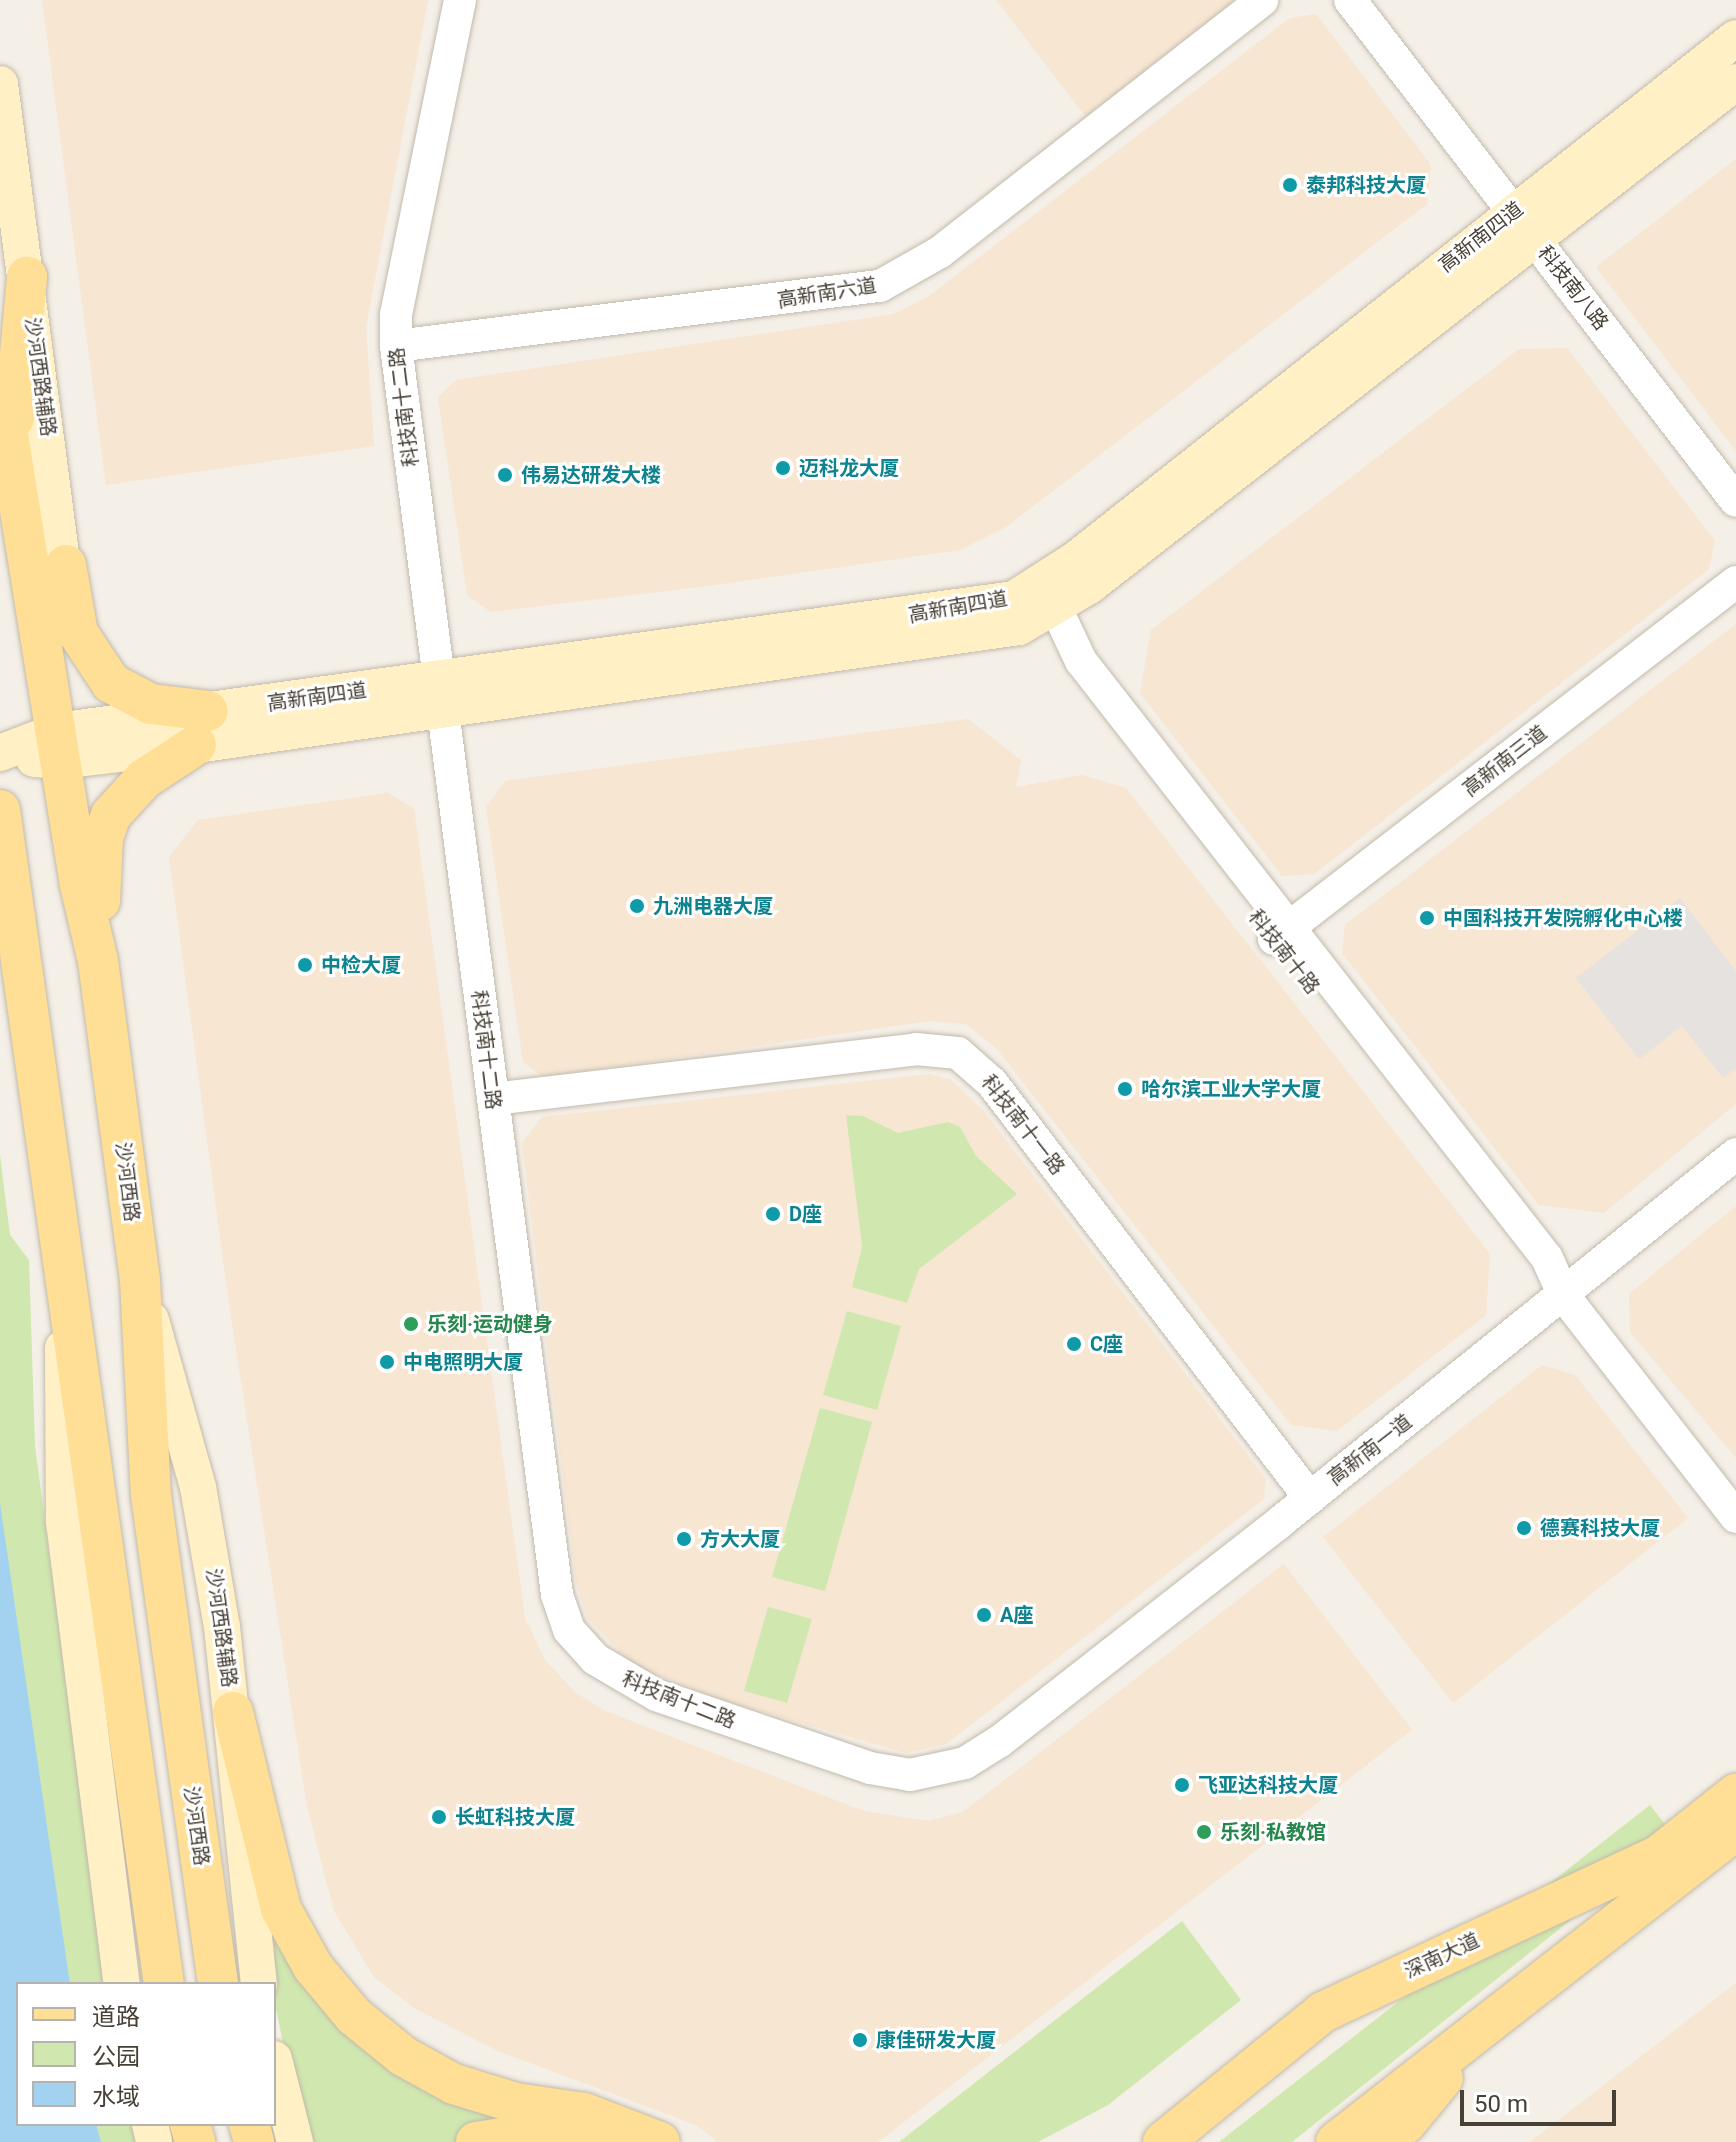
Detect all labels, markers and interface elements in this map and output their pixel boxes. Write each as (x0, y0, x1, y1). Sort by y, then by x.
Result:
place label: 泰邦科技大厦 (1306, 173, 1426, 197)
marker: 泰邦科技大厦 (1281, 176, 1299, 194)
street label: 高新南四道 (1434, 197, 1528, 277)
street label: 科技南八路 (1533, 241, 1613, 335)
street label: 高新南六道 (776, 273, 878, 313)
street label: 沙河西路辅路 (20, 316, 60, 438)
street label: 科技南十二路 (385, 346, 423, 468)
place label: 迈科龙大厦 (799, 456, 899, 480)
marker: 迈科龙大厦 (774, 459, 792, 477)
place label: 伟易达研发大楼 (521, 463, 661, 487)
marker: 伟易达研发大楼 (496, 466, 514, 484)
street label: 高新南四道 (907, 586, 1009, 628)
street label: 高新南四道 (266, 678, 368, 716)
street label: 高新南三道 (1458, 721, 1552, 801)
place label: 九洲电器大厦 (653, 894, 773, 918)
marker: 九洲电器大厦 (628, 897, 646, 915)
street label: 科技南十路 (1244, 905, 1324, 999)
place label: 中国科技开发院孵化中心楼 (1443, 906, 1683, 930)
marker: 中国科技开发院孵化中心楼 (1418, 909, 1436, 927)
place label: 中检大厦 (321, 953, 401, 977)
marker: 中检大厦 (296, 956, 314, 974)
street label: 科技南十二路 (467, 989, 505, 1111)
street label: 科技南十一路 (977, 1070, 1069, 1180)
place label: 哈尔滨工业大学大厦 (1141, 1077, 1321, 1101)
marker: 哈尔滨工业大学大厦 (1116, 1080, 1134, 1098)
street label: 沙河西路 (110, 1141, 144, 1223)
place label: D座 (789, 1202, 822, 1226)
marker: D座 (764, 1205, 782, 1223)
place label: 乐刻·运动健身 (427, 1312, 553, 1336)
marker: 乐刻·运动健身 (402, 1315, 420, 1333)
place label: C座 (1090, 1332, 1123, 1356)
marker: C座 (1065, 1335, 1083, 1353)
place label: 中电照明大厦 (403, 1350, 523, 1374)
marker: 中电照明大厦 (378, 1353, 396, 1371)
street label: 高新南一道 (1323, 1410, 1417, 1490)
place label: 德赛科技大厦 (1540, 1516, 1660, 1540)
marker: 德赛科技大厦 (1515, 1519, 1533, 1537)
place label: 方大大厦 (700, 1527, 780, 1551)
marker: 方大大厦 (675, 1530, 693, 1548)
street label: 沙河西路辅路 (201, 1567, 241, 1689)
place label: A座 (1000, 1603, 1033, 1627)
marker: A座 (975, 1606, 993, 1624)
street label: 科技南十二路 (619, 1666, 739, 1734)
place label: 飞亚达科技大厦 (1198, 1773, 1338, 1797)
marker: 飞亚达科技大厦 (1173, 1776, 1191, 1794)
street label: 沙河西路 (179, 1785, 213, 1867)
place label: 长虹科技大厦 (455, 1805, 575, 1829)
marker: 长虹科技大厦 (430, 1808, 448, 1826)
place label: 乐刻·私教馆 (1220, 1820, 1326, 1844)
marker: 乐刻·私教馆 (1195, 1823, 1213, 1841)
street label: 深南大道 (1401, 1928, 1483, 1984)
legend (16, 1982, 276, 2126)
text: 道路 (92, 2003, 140, 2031)
place label: 康佳研发大厦 (876, 2028, 996, 2052)
marker: 康佳研发大厦 (851, 2031, 869, 2049)
text: 公园 (92, 2043, 140, 2071)
scale bar (1464, 2074, 1620, 2124)
text: 水域 (92, 2083, 140, 2111)
text: 50 m (1474, 2090, 1528, 2118)

